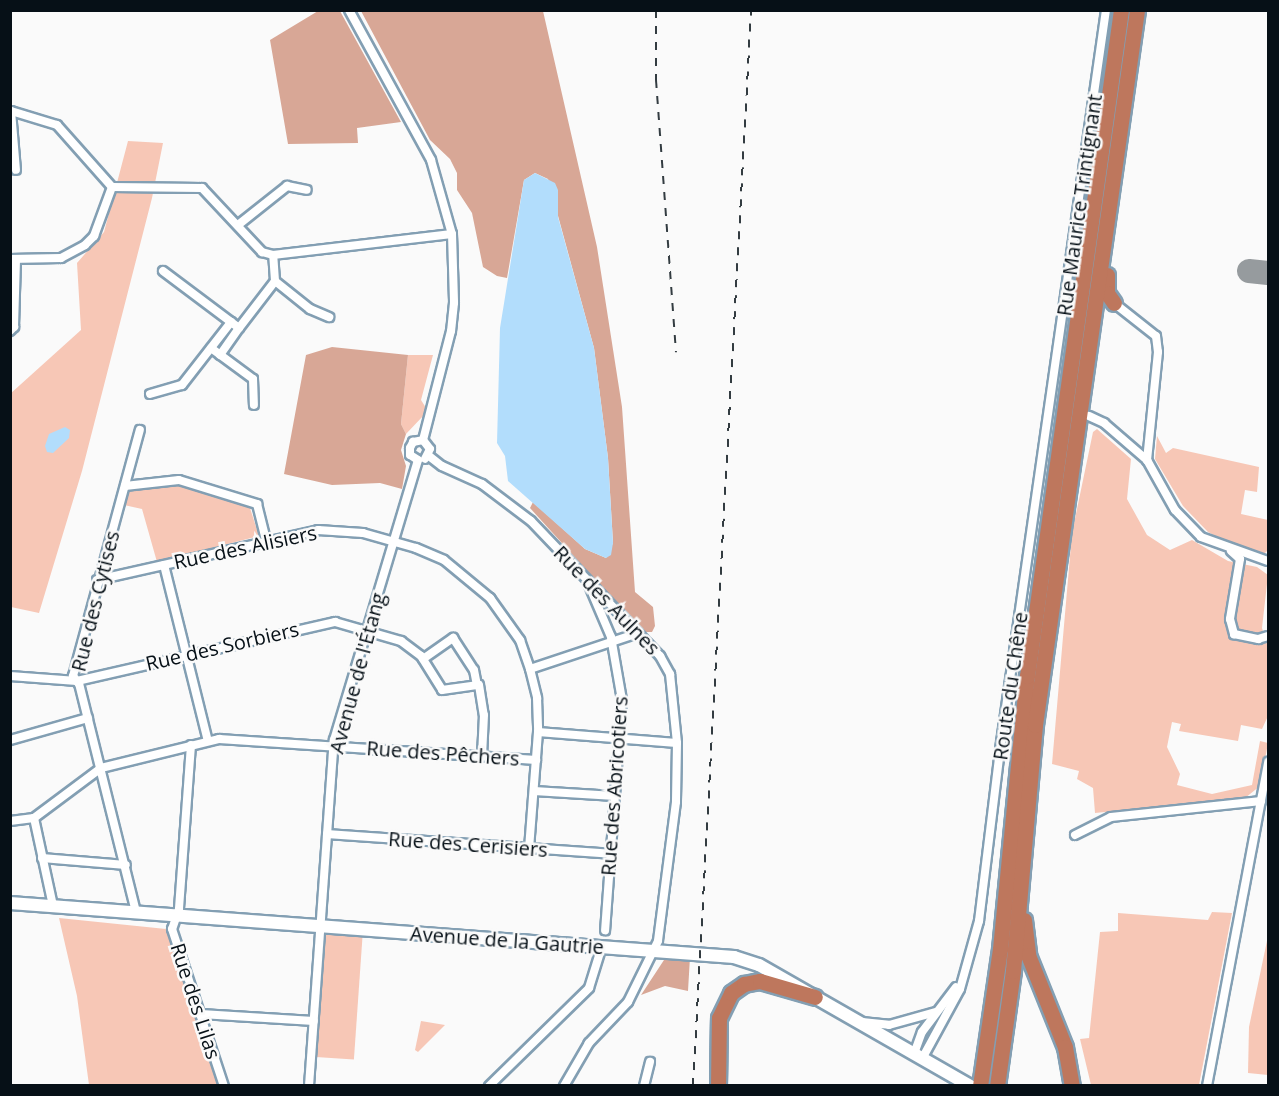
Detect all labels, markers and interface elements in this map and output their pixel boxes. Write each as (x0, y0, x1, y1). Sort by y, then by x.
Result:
street label: Rue Maurice Trintignant (1052, 92, 1106, 318)
street label: Rue des Alisiers (171, 520, 319, 574)
street label: Rue des Cytises (66, 528, 124, 674)
street label: Rue des Aulnes (549, 541, 665, 659)
street label: Avenue de l'Étang (324, 590, 390, 756)
street label: Route du Chêne (988, 610, 1032, 762)
street label: Rue des Sorbiers (143, 617, 301, 675)
street label: Rue des Abricotiers (596, 695, 632, 877)
street label: Rue des Pêchers (366, 736, 520, 770)
street label: Rue des Cerisiers (387, 826, 549, 862)
street label: Avenue de la Gautrie (409, 921, 605, 959)
street label: Rue des Lilas (166, 940, 226, 1062)

